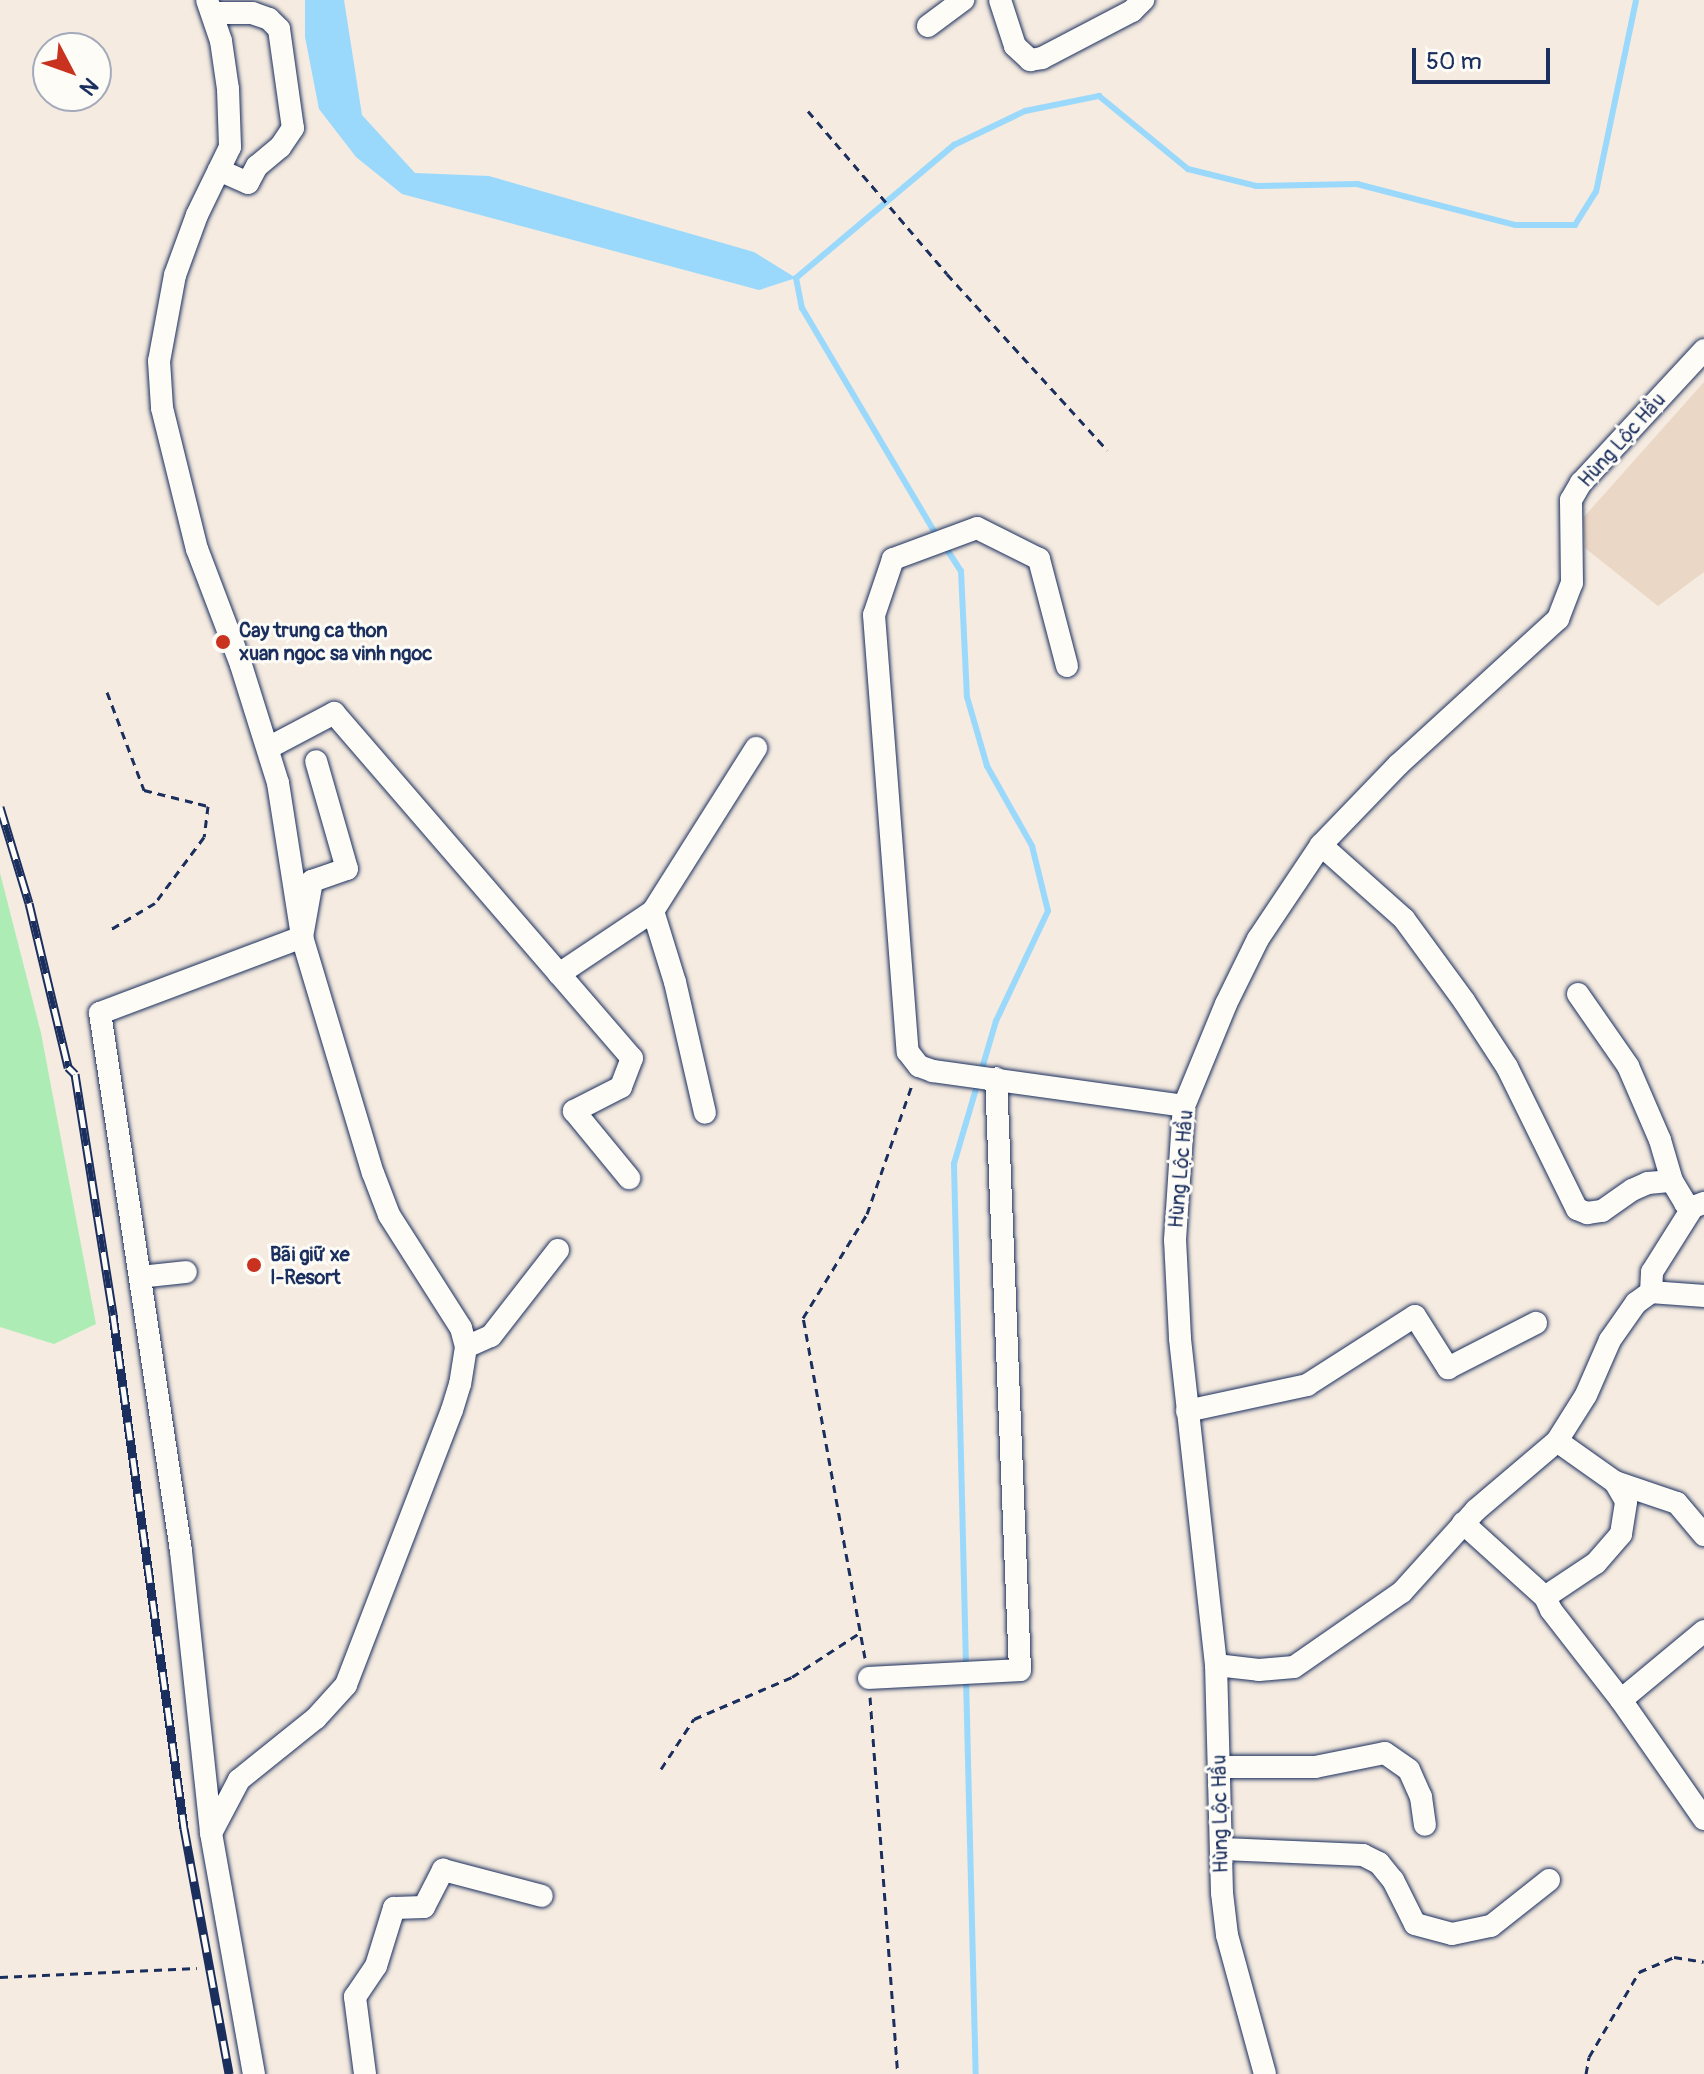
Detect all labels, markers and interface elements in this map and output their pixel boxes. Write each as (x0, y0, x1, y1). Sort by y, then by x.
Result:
north arrow (32, 32, 112, 112)
scale bar (1416, 32, 1554, 82)
text: 50 m (1426, 47, 1482, 76)
text: N (73, 72, 104, 101)
street label: Hùng Lộc Hầu (1573, 388, 1671, 492)
place label: Cay trung ca thon xuan ngoc sa vinh ngoc (239, 618, 432, 665)
marker: Cay trung ca thon xuan ngoc sa vinh ngoc (214, 633, 232, 651)
street label: Hùng Lộc Hầu (1164, 1109, 1198, 1229)
place label: Bãi giữ xe I-Resort (270, 1242, 350, 1289)
marker: Bãi giữ xe I-Resort (245, 1256, 263, 1274)
street label: Hùng Lộc Hầu (1207, 1755, 1233, 1873)

